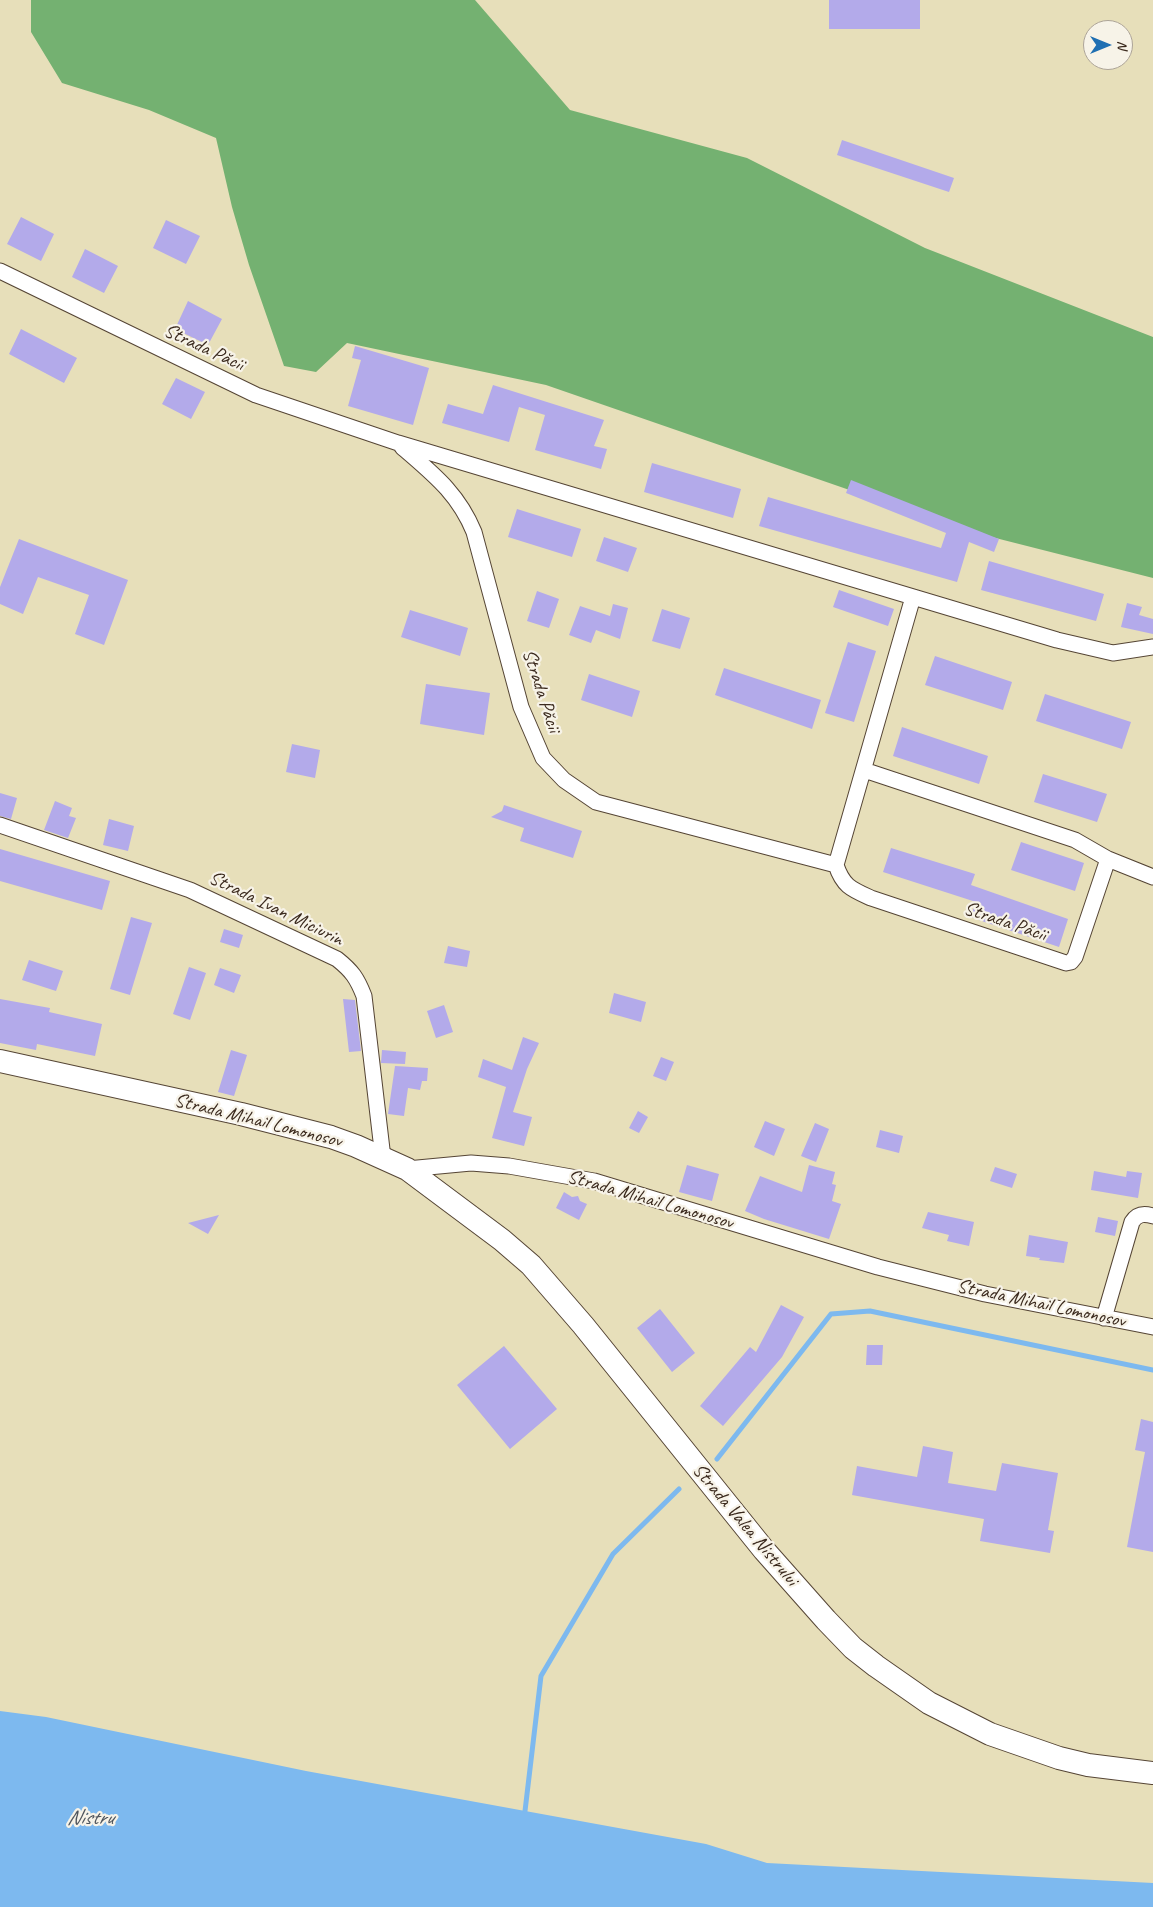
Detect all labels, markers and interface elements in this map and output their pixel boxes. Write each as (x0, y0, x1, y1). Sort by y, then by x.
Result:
north arrow (1083, 20, 1133, 70)
text: N (1114, 41, 1131, 49)
street label: Strada Păcii (160, 319, 248, 377)
street label: Strada Păcii (516, 646, 566, 736)
street label: Strada Ivan Miciurin (205, 866, 347, 952)
street label: Strada Păcii (960, 897, 1050, 947)
street label: Strada Mihail Lomonosov (172, 1089, 344, 1153)
street label: Strada Mihail Lomonosov (564, 1165, 736, 1235)
street label: Strada Mihail Lomonosov (955, 1274, 1127, 1334)
street label: Strada Valea Nistrului (687, 1459, 803, 1591)
water label: Nistru (67, 1805, 113, 1831)

